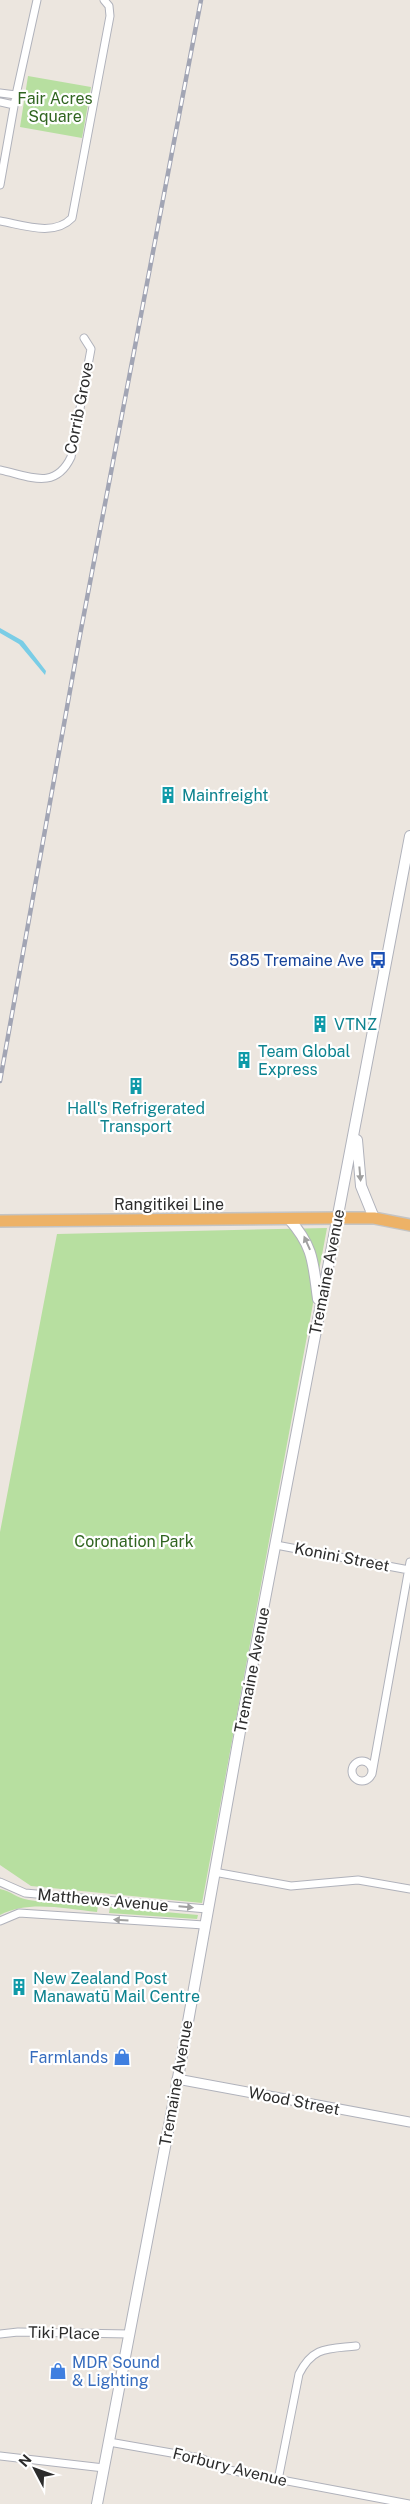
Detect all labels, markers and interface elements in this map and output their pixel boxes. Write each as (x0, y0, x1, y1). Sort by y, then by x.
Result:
park label: Fair Acres Square (17, 89, 93, 126)
street label: Corrib Grove (61, 360, 97, 456)
building icon: Mainfreight (158, 785, 178, 805)
place label: Mainfreight (182, 786, 269, 805)
bus stop icon: 585 Tremaine Ave (368, 950, 388, 970)
place label: 585 Tremaine Ave (229, 951, 364, 970)
building icon: VTNZ (310, 1014, 330, 1034)
place label: VTNZ (334, 1015, 377, 1034)
place label: Team Global Express (258, 1042, 350, 1079)
building icon: Team Global Express (234, 1050, 254, 1070)
building icon: Hall's Refrigerated Transport (126, 1076, 146, 1096)
place label: Hall's Refrigerated Transport (67, 1099, 205, 1136)
one-way arrow (356, 1166, 364, 1182)
street label: Rangitikei Line (114, 1195, 224, 1214)
street label: Tremaine Avenue (305, 1207, 349, 1337)
one-way arrow (302, 1236, 310, 1250)
park label: Coronation Park (74, 1532, 194, 1551)
street label: Konini Street (293, 1538, 391, 1576)
street label: Tremaine Avenue (230, 1605, 274, 1735)
street label: Matthews Avenue (37, 1885, 169, 1915)
one-way arrow (178, 1903, 194, 1911)
one-way arrow (112, 1916, 128, 1924)
place label: New Zealand Post Manawatū Mail Centre (33, 1969, 200, 2006)
building icon: New Zealand Post Manawatū Mail Centre (9, 1977, 29, 1997)
street label: Tremaine Avenue (156, 2018, 196, 2148)
shop icon: Farmlands (112, 2047, 132, 2067)
place label: Farmlands (29, 2048, 108, 2067)
street label: Wood Street (247, 2083, 341, 2119)
street label: Tiki Place (28, 2323, 100, 2343)
place label: MDR Sound & Lighting (72, 2353, 160, 2390)
shop icon: MDR Sound & Lighting (48, 2361, 68, 2381)
north arrow (10, 2444, 60, 2494)
street label: Forbury Avenue (171, 2444, 289, 2490)
text: N (16, 2451, 35, 2470)

